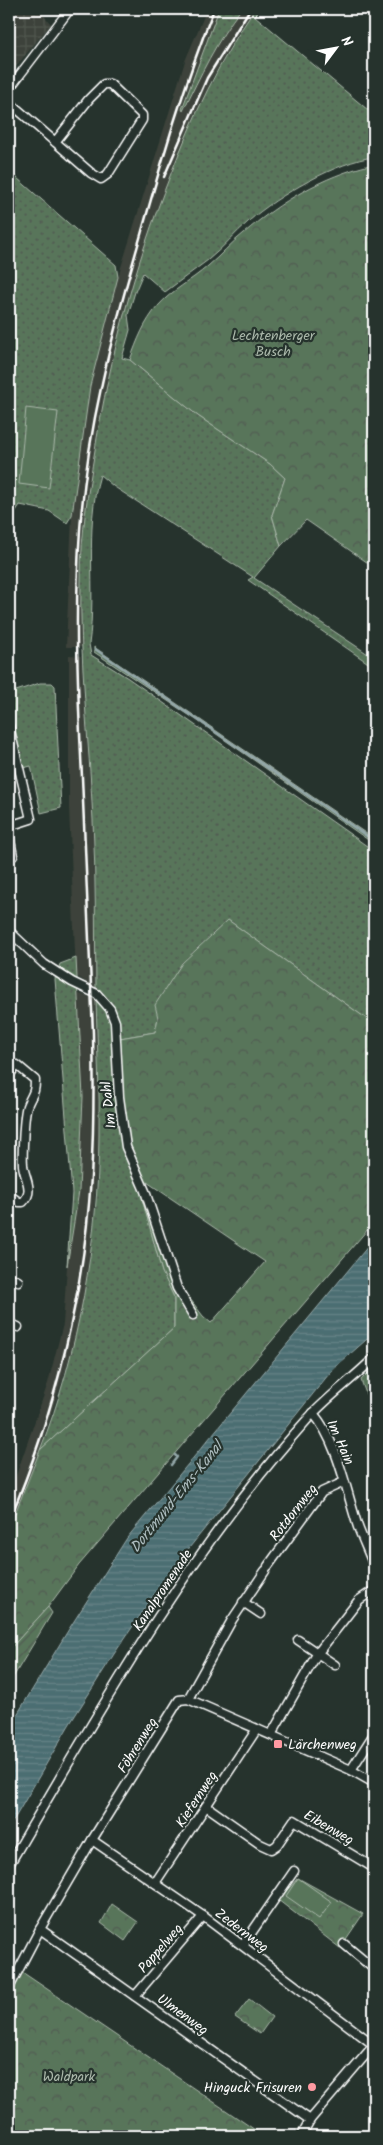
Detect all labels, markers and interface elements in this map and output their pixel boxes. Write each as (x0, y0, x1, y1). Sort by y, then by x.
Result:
north arrow (310, 22, 360, 72)
text: N (335, 32, 358, 51)
park label: Lechtenberger Busch (232, 325, 316, 363)
street label: Im Dahl (95, 1079, 123, 1130)
street label: Im Hain (320, 1416, 360, 1469)
water label: Dortmund-Ems-Kanal (124, 1434, 231, 1559)
street label: Rotdornweg (264, 1479, 323, 1546)
street label: Kanalpromenade (127, 1545, 199, 1636)
street label: Föhrenweg (112, 1713, 164, 1778)
place label: Lärchenweg (288, 1734, 357, 1756)
marker: Lärchenweg (272, 1738, 284, 1750)
street label: Kiefernweg (170, 1767, 223, 1832)
street label: Eibenweg (299, 1805, 358, 1851)
street label: Zedernweg (210, 1903, 273, 1958)
street label: Pappelweg (133, 1919, 189, 1978)
street label: Ulmenweg (152, 1989, 213, 2041)
park label: Waldpark (43, 2066, 96, 2088)
place label: Hinguck Frisuren (204, 2077, 302, 2099)
marker: Hinguck Frisuren (306, 2081, 318, 2093)

